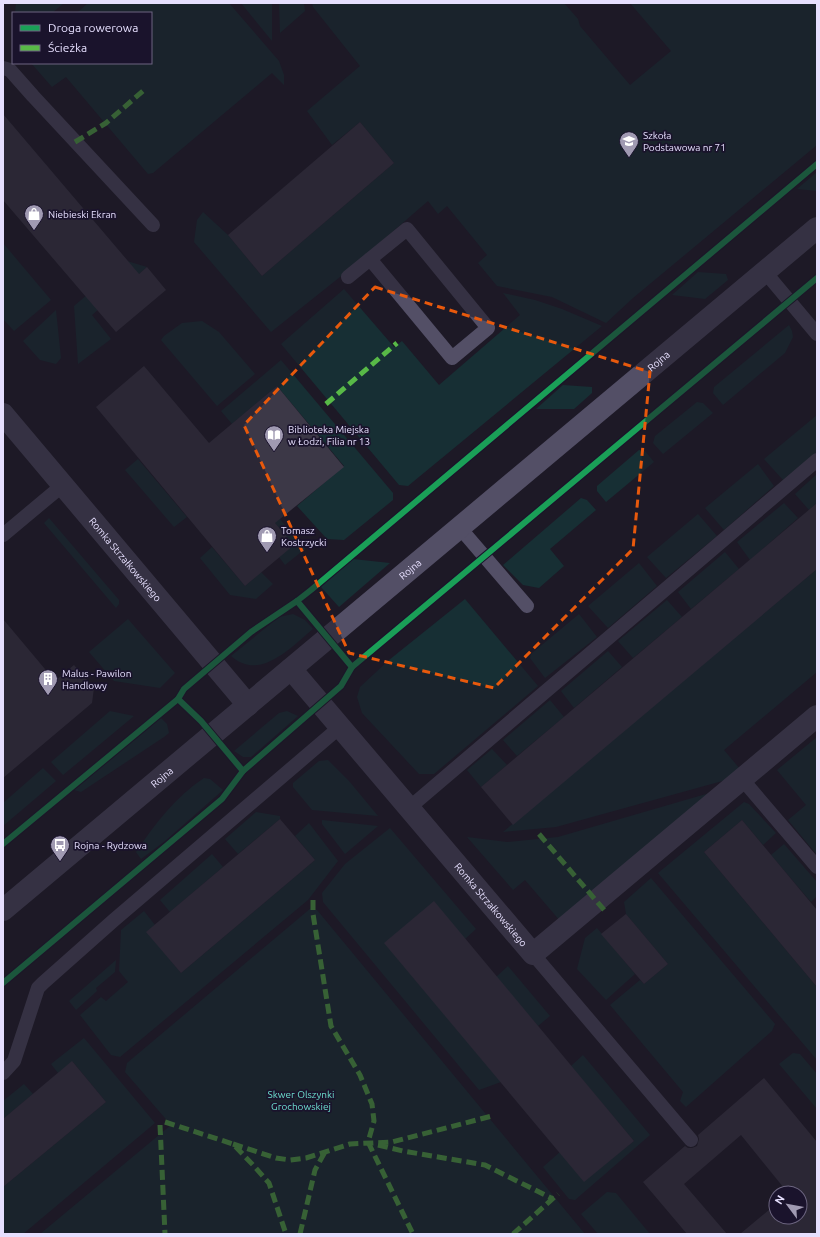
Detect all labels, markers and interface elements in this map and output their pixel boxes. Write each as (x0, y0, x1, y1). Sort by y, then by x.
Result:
legend (12, 12, 152, 64)
text: Droga rowerowa (48, 21, 138, 34)
text: Ścieżka (48, 41, 87, 54)
school or university icon: Szkoła Podstawowa nr 71 (618, 130, 640, 158)
place label: Szkoła Podstawowa nr 71 (643, 130, 726, 153)
shop icon: Niebieski Ekran (23, 203, 45, 231)
place label: Niebieski Ekran (48, 209, 116, 220)
street label: Rojna (645, 349, 672, 374)
library icon: Biblioteka Miejska w Łodzi, Filia nr 13 (263, 424, 285, 452)
place label: Biblioteka Miejska w Łodzi, Filia nr 13 (288, 424, 370, 447)
street label: Romka Strzałkowskiego (87, 516, 163, 604)
shop icon: Tomasz Kostrzycki (256, 525, 278, 553)
place label: Tomasz Kostrzycki (281, 525, 326, 548)
street label: Rojna (397, 557, 424, 582)
building icon: Malus - Pawilon Handlowy (37, 668, 59, 696)
place label: Malus - Pawilon Handlowy (62, 668, 131, 691)
street label: Rojna (149, 765, 175, 790)
bus stop icon: Rojna - Rydzowa (49, 834, 71, 862)
place label: Rojna - Rydzowa (74, 840, 147, 851)
street label: Romka Strzałkowskiego (452, 861, 529, 949)
park label: Skwer Olszynki Grochowskiej (268, 1089, 335, 1112)
north arrow (768, 1185, 808, 1225)
text: N (772, 1193, 787, 1206)

